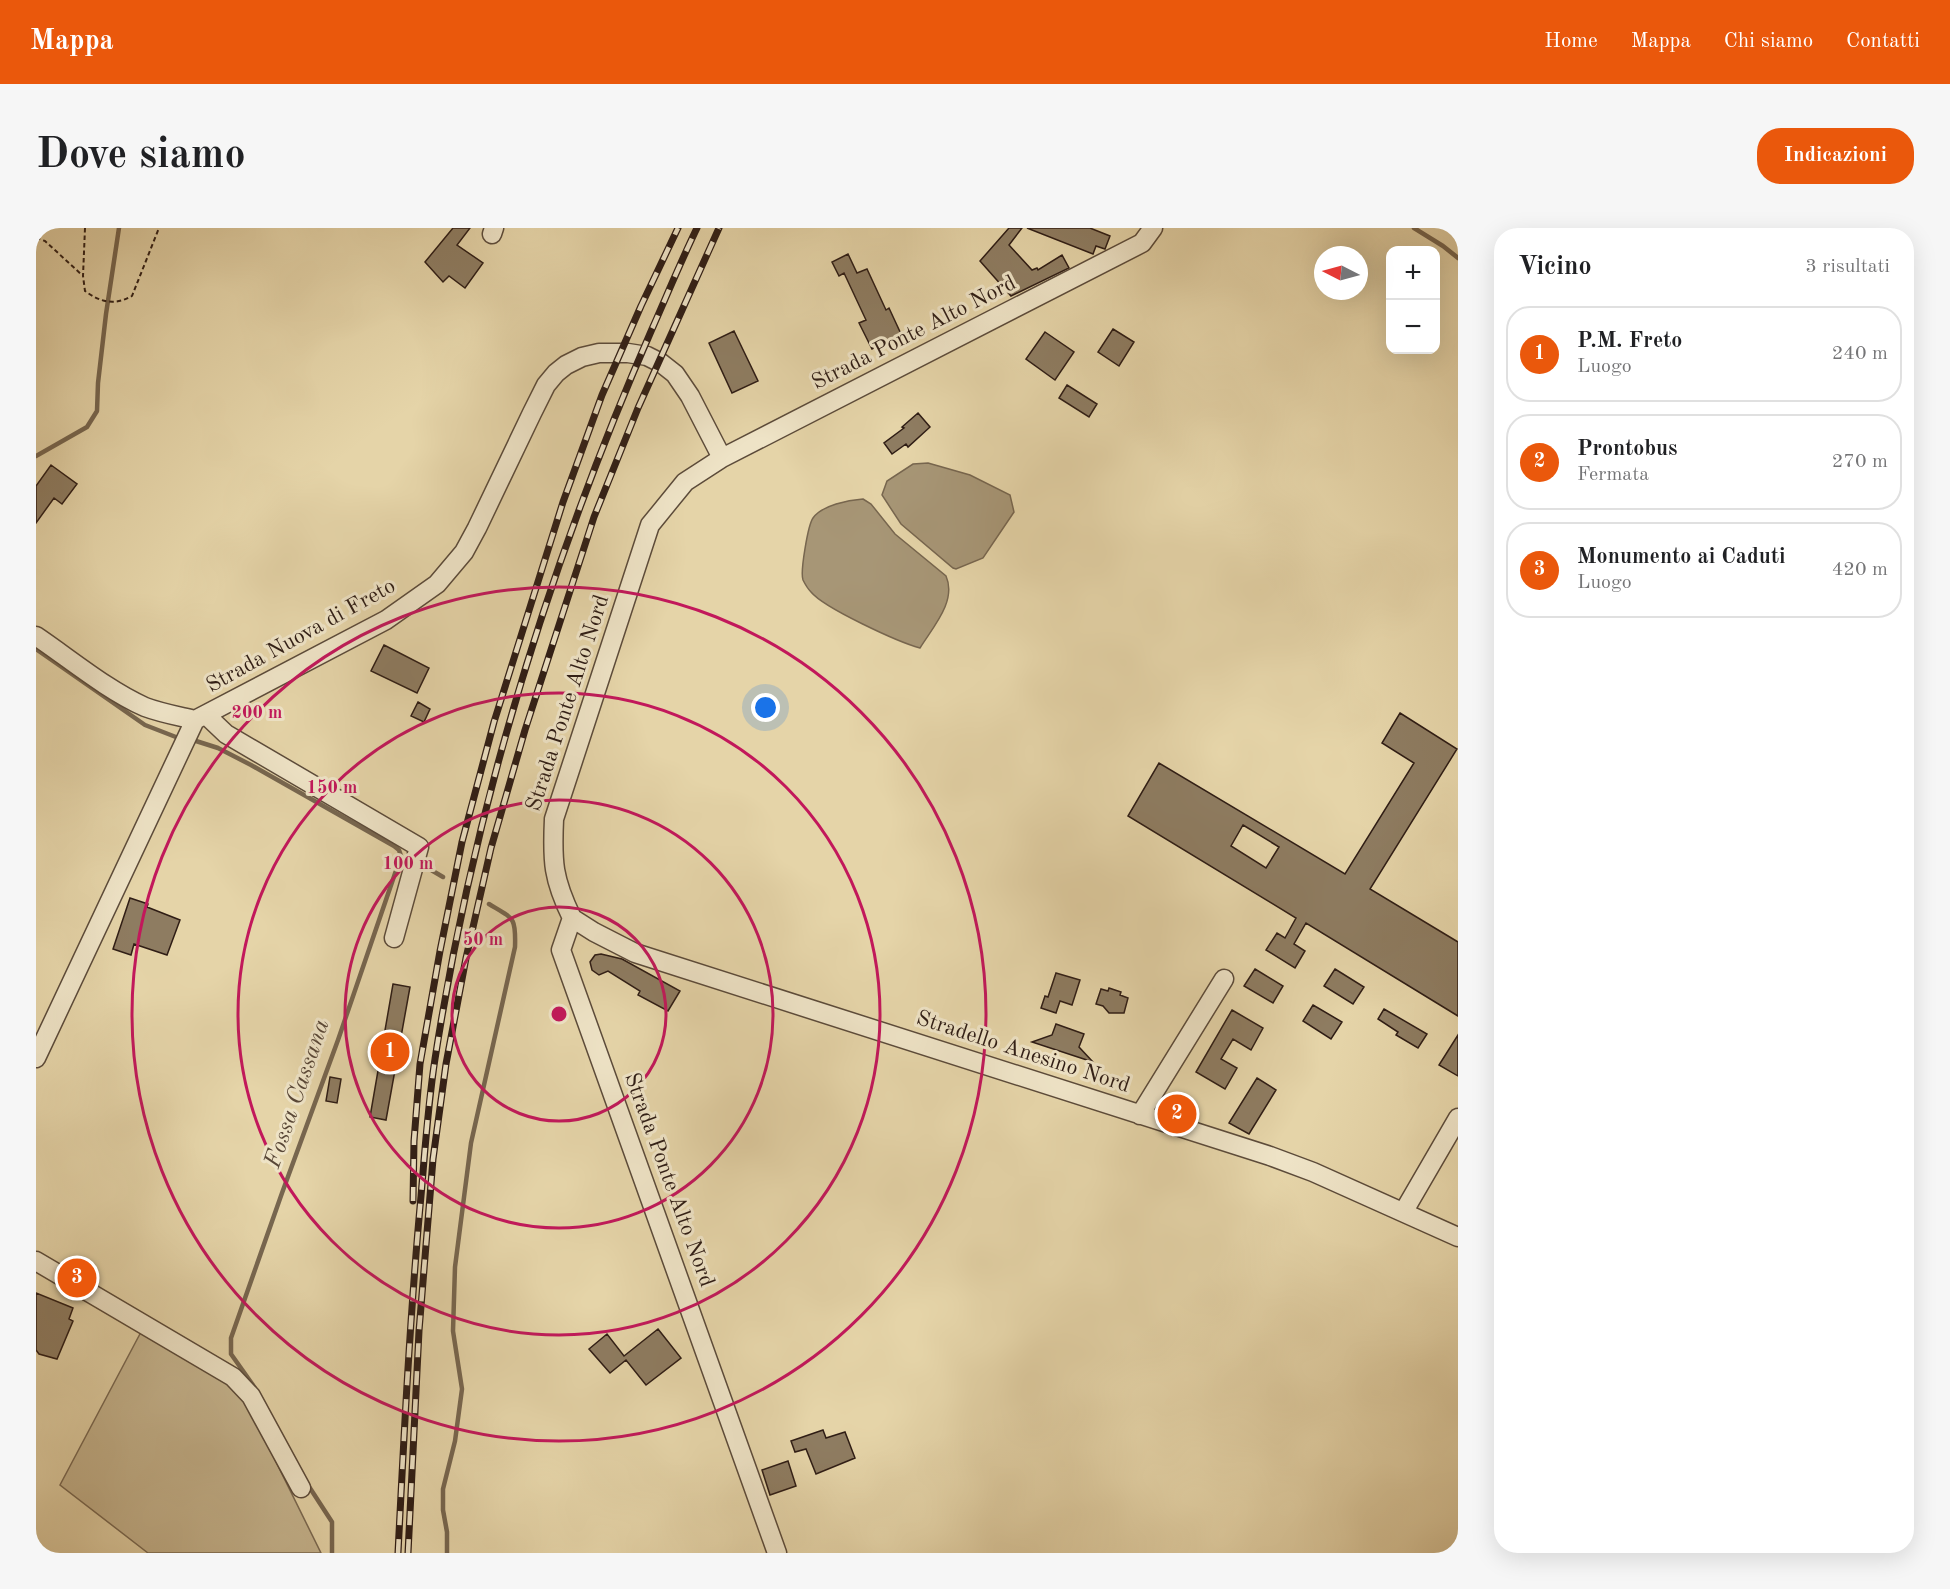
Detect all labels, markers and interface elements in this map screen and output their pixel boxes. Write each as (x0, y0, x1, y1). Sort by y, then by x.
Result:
text: Mappa (30, 28, 114, 56)
text: Home (1544, 31, 1598, 52)
text: Mappa (1631, 31, 1691, 52)
text: Chi siamo (1724, 31, 1813, 52)
text: Contatti (1846, 31, 1920, 52)
button: Indicazioni (1757, 128, 1914, 184)
text: Dove siamo (36, 135, 246, 177)
north arrow (1314, 246, 1368, 300)
map controls (1386, 246, 1440, 354)
button: + (1386, 246, 1440, 300)
text: Vicino (1518, 254, 1592, 280)
text: 3 risultati (1805, 257, 1890, 277)
street label: Strada Ponte Alto Nord (808, 272, 1020, 394)
button: − (1386, 300, 1440, 354)
text: P.M. Freto (1577, 330, 1682, 352)
text: 1 (1534, 344, 1545, 364)
text: 240 m (1832, 344, 1888, 364)
text: Luogo (1577, 357, 1632, 377)
text: Prontobus (1577, 438, 1678, 460)
text: 2 (1534, 452, 1545, 472)
text: 270 m (1832, 452, 1888, 472)
text: Fermata (1577, 465, 1649, 485)
text: Monumento ai Caduti (1577, 546, 1785, 568)
text: 3 (1534, 560, 1545, 580)
text: 420 m (1832, 560, 1888, 580)
text: Luogo (1577, 573, 1632, 593)
street label: Strada Nuova di Freto (203, 575, 399, 697)
street label: Strada Ponte Alto Nord (523, 592, 613, 814)
your location (751, 693, 780, 722)
text: 200 m (232, 704, 282, 722)
text: 150 m (307, 779, 357, 797)
text: 100 m (383, 855, 433, 873)
text: 50 m (463, 931, 503, 949)
centre of rings (549, 1004, 569, 1024)
street label: Stradello Anesino Nord (913, 1007, 1133, 1097)
water label: Fossa Cassana (261, 1016, 335, 1172)
pin: 1 (370, 1030, 410, 1074)
street label: Strada Ponte Alto Nord (620, 1070, 718, 1290)
pin: 2 (1158, 1092, 1196, 1136)
pin: 3 (58, 1256, 96, 1300)

